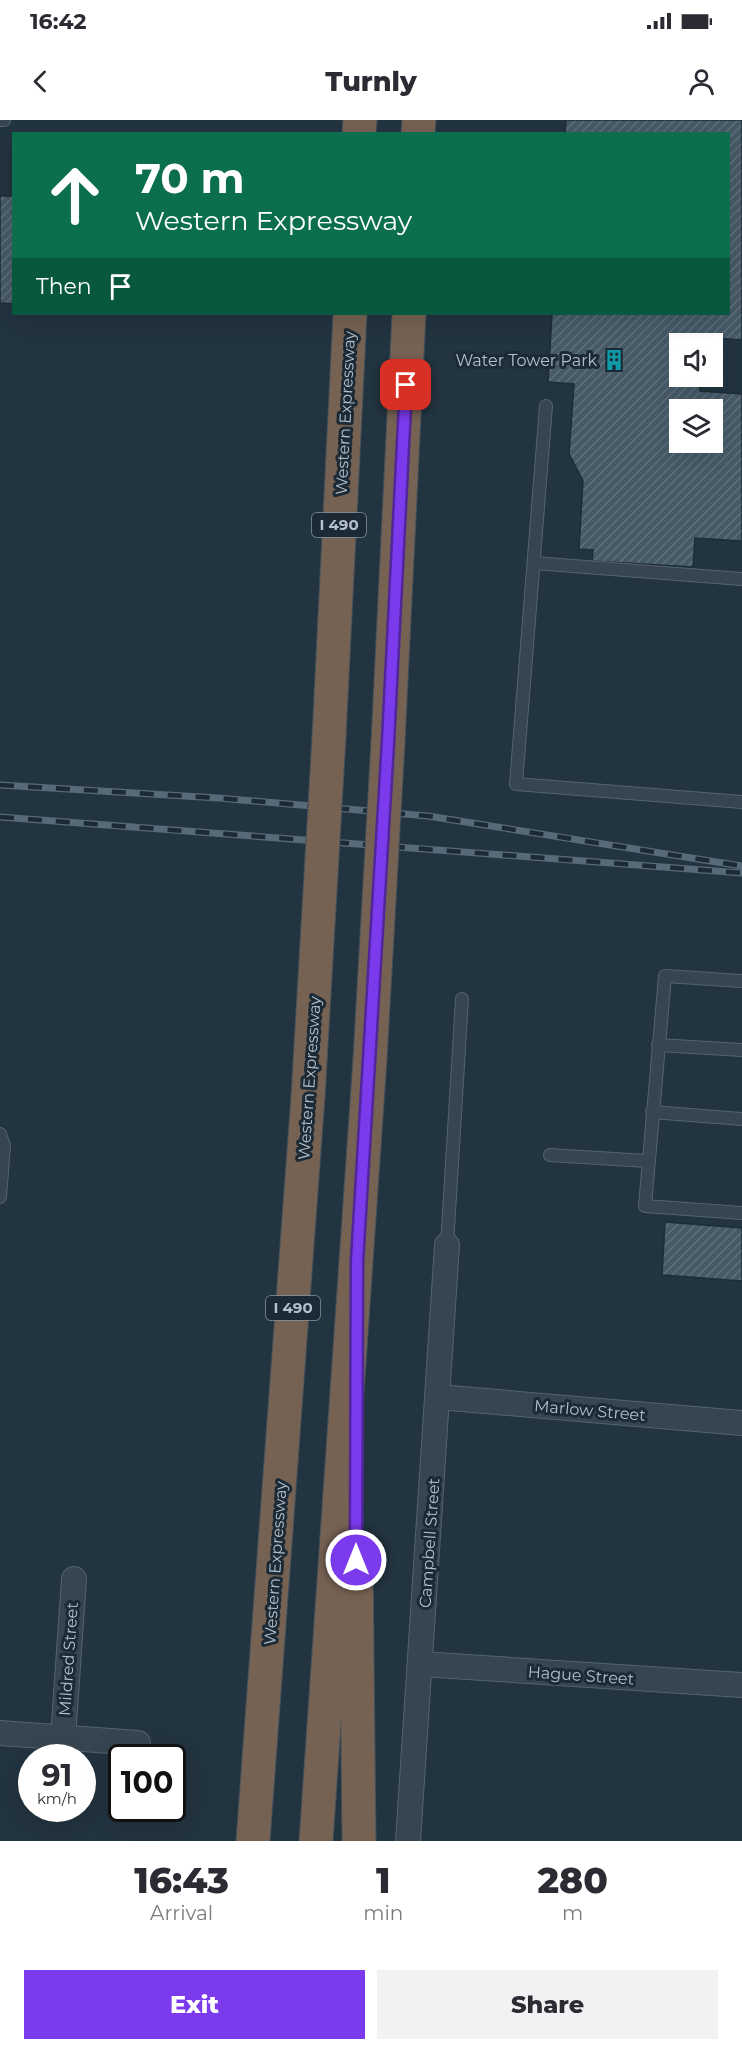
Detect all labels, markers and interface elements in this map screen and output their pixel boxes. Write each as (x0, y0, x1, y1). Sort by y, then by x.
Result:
text: 16:42 (30, 8, 87, 35)
icon: back (24, 65, 57, 98)
text: Turnly (325, 65, 417, 98)
icon: person (685, 65, 718, 98)
text: 70 m (135, 152, 245, 204)
icon: ahead (36, 156, 114, 234)
text: Western Expressway (135, 204, 412, 237)
icon: arrive (104, 270, 137, 303)
text: Then (36, 273, 92, 300)
street label: Western Expressway (332, 330, 359, 496)
map controls (669, 333, 723, 453)
button: sound (669, 333, 723, 387)
building icon: Water Tower Park (602, 348, 626, 372)
place label: Water Tower Park (455, 351, 597, 370)
pin (380, 359, 431, 410)
icon: arrive (389, 368, 422, 401)
button: layers (669, 399, 723, 453)
road number: I 490 (312, 513, 366, 537)
street label: Western Expressway (294, 995, 325, 1161)
road number: I 490 (266, 1296, 320, 1320)
street label: Marlow Street (533, 1396, 647, 1425)
street label: Campbell Street (415, 1477, 444, 1609)
street label: Western Expressway (260, 1480, 291, 1646)
position arrow (324, 1528, 388, 1592)
street label: Mildred Street (55, 1601, 82, 1717)
street label: Hague Street (527, 1662, 635, 1689)
speed limit sign: 100 (108, 1744, 186, 1822)
text: 91 (42, 1757, 72, 1794)
text: km/h (37, 1789, 77, 1808)
text: 16:43 (134, 1858, 229, 1902)
text: 1 (376, 1858, 391, 1902)
text: 280 (538, 1858, 608, 1902)
text: Arrival (150, 1901, 213, 1925)
text: min (363, 1901, 403, 1925)
text: m (562, 1901, 583, 1925)
button: Exit (24, 1970, 365, 2039)
button: Share (377, 1970, 718, 2039)

